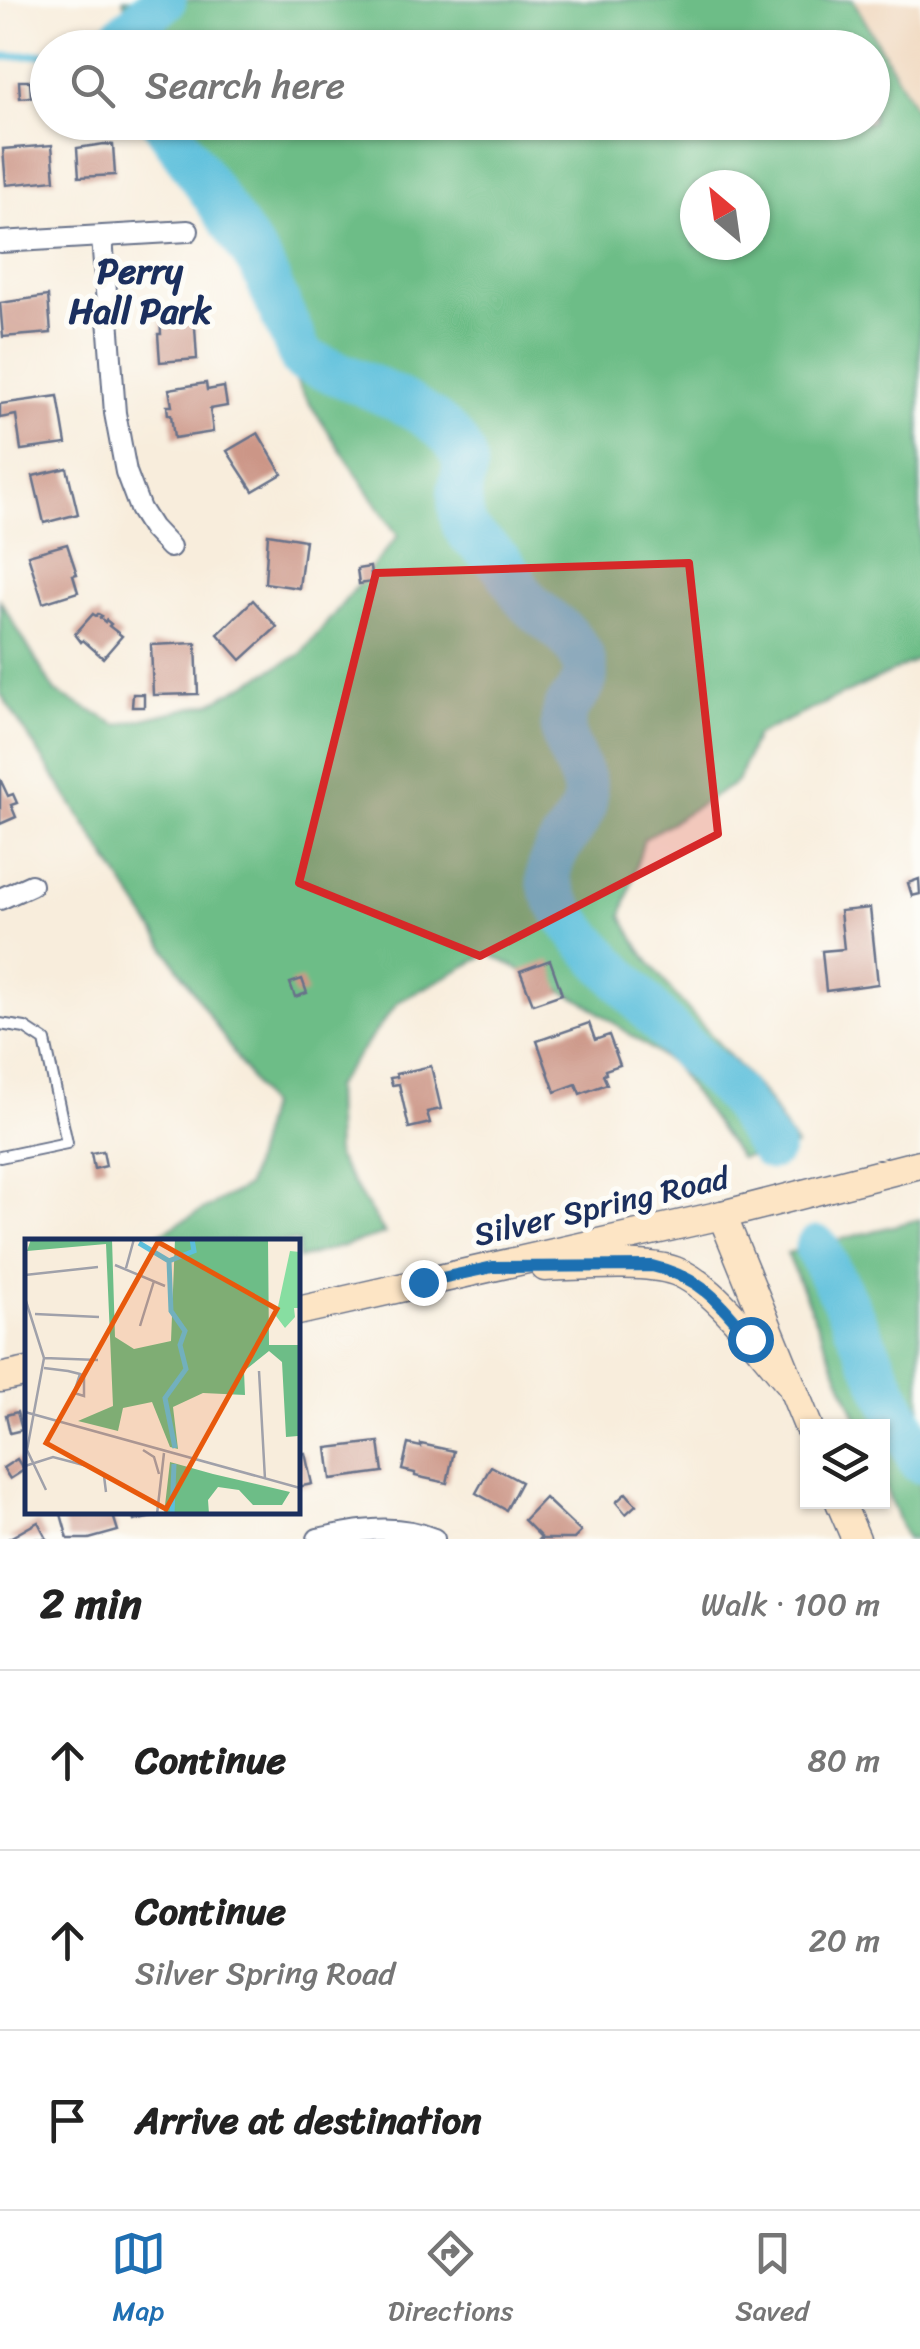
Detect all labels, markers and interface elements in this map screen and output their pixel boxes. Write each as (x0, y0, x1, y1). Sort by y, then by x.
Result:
search box (30, 30, 890, 140)
text: Search here (145, 52, 345, 119)
icon: search (65, 58, 120, 113)
north arrow (680, 170, 770, 260)
district label: Perry Hall Park (69, 240, 213, 342)
street label: Silver Spring Road (468, 1149, 736, 1264)
inset map (25, 1239, 300, 1514)
route end (401, 1260, 447, 1306)
route start (728, 1317, 774, 1363)
map controls (800, 1419, 890, 1509)
button: layers (800, 1419, 890, 1509)
text: 2 min (40, 1567, 142, 1641)
text: Walk · 100 m (701, 1576, 880, 1633)
text: Continue (135, 1727, 286, 1794)
text: 80 m (808, 1732, 880, 1789)
icon: ahead (40, 1733, 95, 1788)
text: Continue (135, 1878, 286, 1945)
text: 20 m (808, 1912, 880, 1969)
icon: ahead (40, 1913, 95, 1968)
text: Silver Spring Road (135, 1945, 395, 2002)
text: Arrive at destination (135, 2087, 482, 2154)
icon: arrive (40, 2093, 95, 2148)
tab: Map (111, 2226, 166, 2335)
tab: Directions (388, 2226, 513, 2335)
tab: Saved (735, 2226, 809, 2335)

